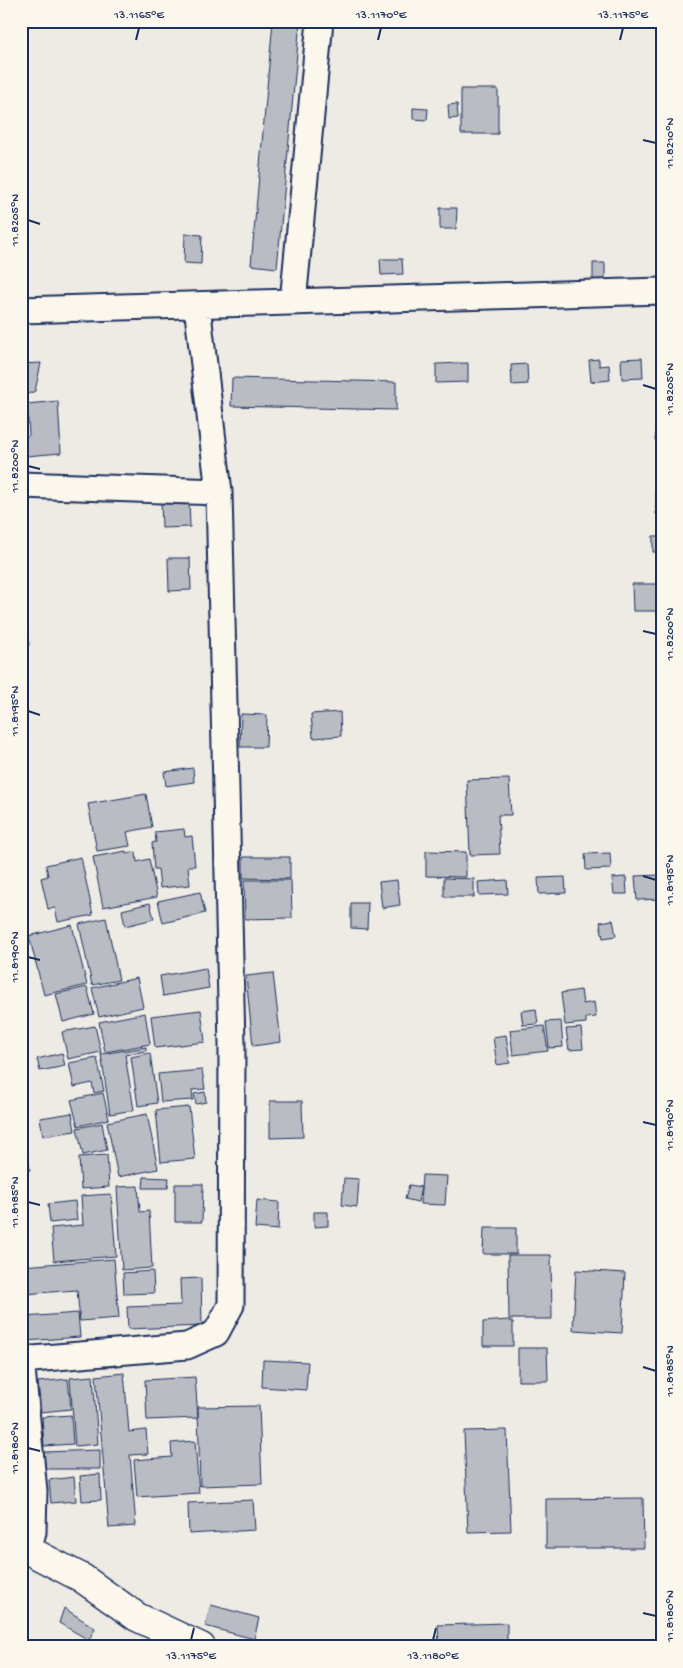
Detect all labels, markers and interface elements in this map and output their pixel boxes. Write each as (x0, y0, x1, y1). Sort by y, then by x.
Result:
text: 13.1165°E (113, 9, 164, 23)
text: 13.1170°E (355, 9, 407, 23)
text: 13.1175°E (597, 9, 649, 23)
text: 11.8210°N (664, 117, 678, 169)
text: 11.8205°N (9, 194, 23, 247)
text: 11.8205°N (664, 363, 678, 416)
text: 11.8200°N (9, 439, 23, 493)
text: 11.8200°N (664, 607, 678, 661)
text: 11.8195°N (9, 686, 23, 737)
text: 11.8195°N (664, 855, 678, 906)
text: 11.8190°N (9, 931, 23, 983)
text: 11.8190°N (664, 1099, 678, 1151)
text: 11.8185°N (9, 1176, 23, 1229)
text: 11.8185°N (664, 1345, 678, 1398)
text: 11.8180°N (9, 1422, 23, 1475)
text: 11.8180°N (664, 1590, 678, 1643)
text: 13.1175°E (165, 1650, 217, 1664)
text: 13.1180°E (407, 1650, 459, 1664)

